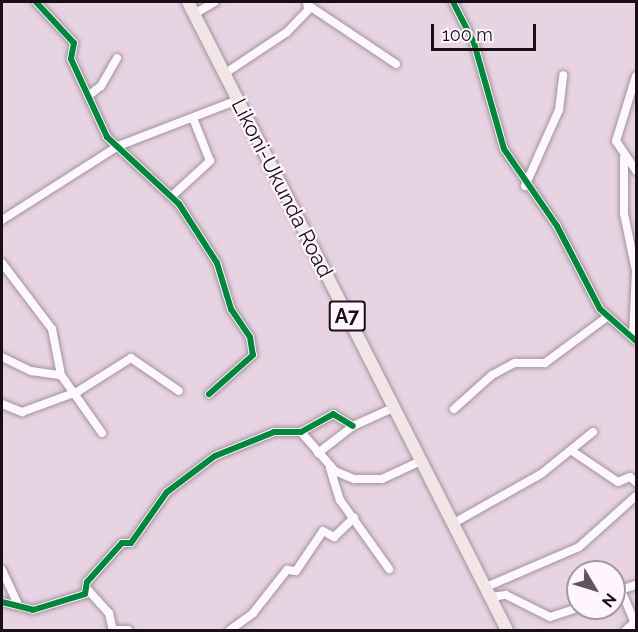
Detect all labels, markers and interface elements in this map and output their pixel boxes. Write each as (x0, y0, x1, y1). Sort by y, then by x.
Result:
scale bar (434, 12, 539, 50)
text: 100 m (442, 24, 493, 45)
street label: Likoni-Ukunda Road (226, 94, 338, 282)
road number: A7 (328, 299, 366, 333)
north arrow (566, 560, 626, 620)
text: N (598, 589, 620, 611)

